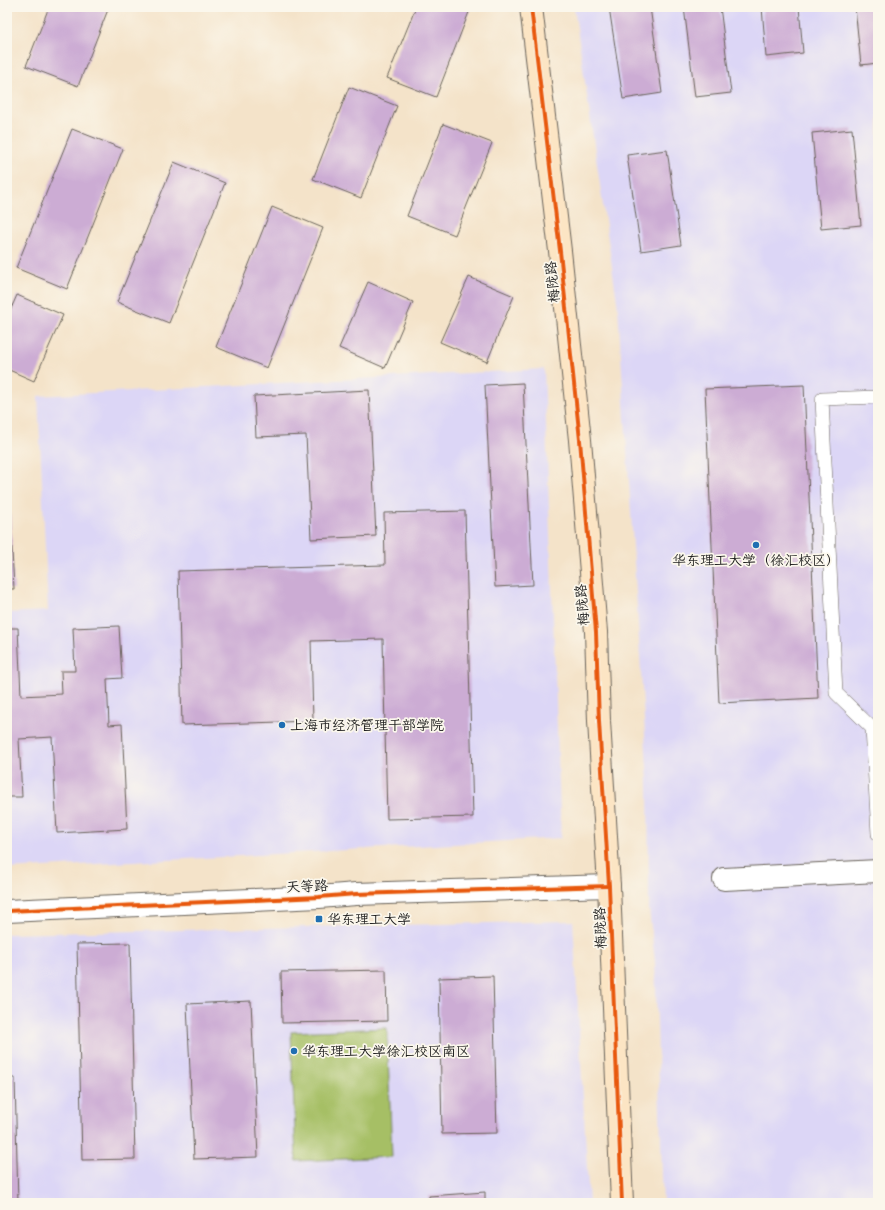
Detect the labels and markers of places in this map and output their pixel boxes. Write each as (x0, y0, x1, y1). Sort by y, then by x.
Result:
marker: 华东理工大学（徐汇校区） (751, 540, 761, 550)
place label: 华东理工大学（徐汇校区） (672, 551, 840, 569)
place label: 上海市经济管理干部学院 (290, 716, 444, 734)
marker: 上海市经济管理干部学院 (277, 720, 287, 730)
place label: 华东理工大学 (327, 910, 411, 928)
marker: 华东理工大学 (314, 914, 324, 924)
place label: 华东理工大学徐汇校区南区 (302, 1042, 470, 1060)
marker: 华东理工大学徐汇校区南区 (289, 1046, 299, 1056)

